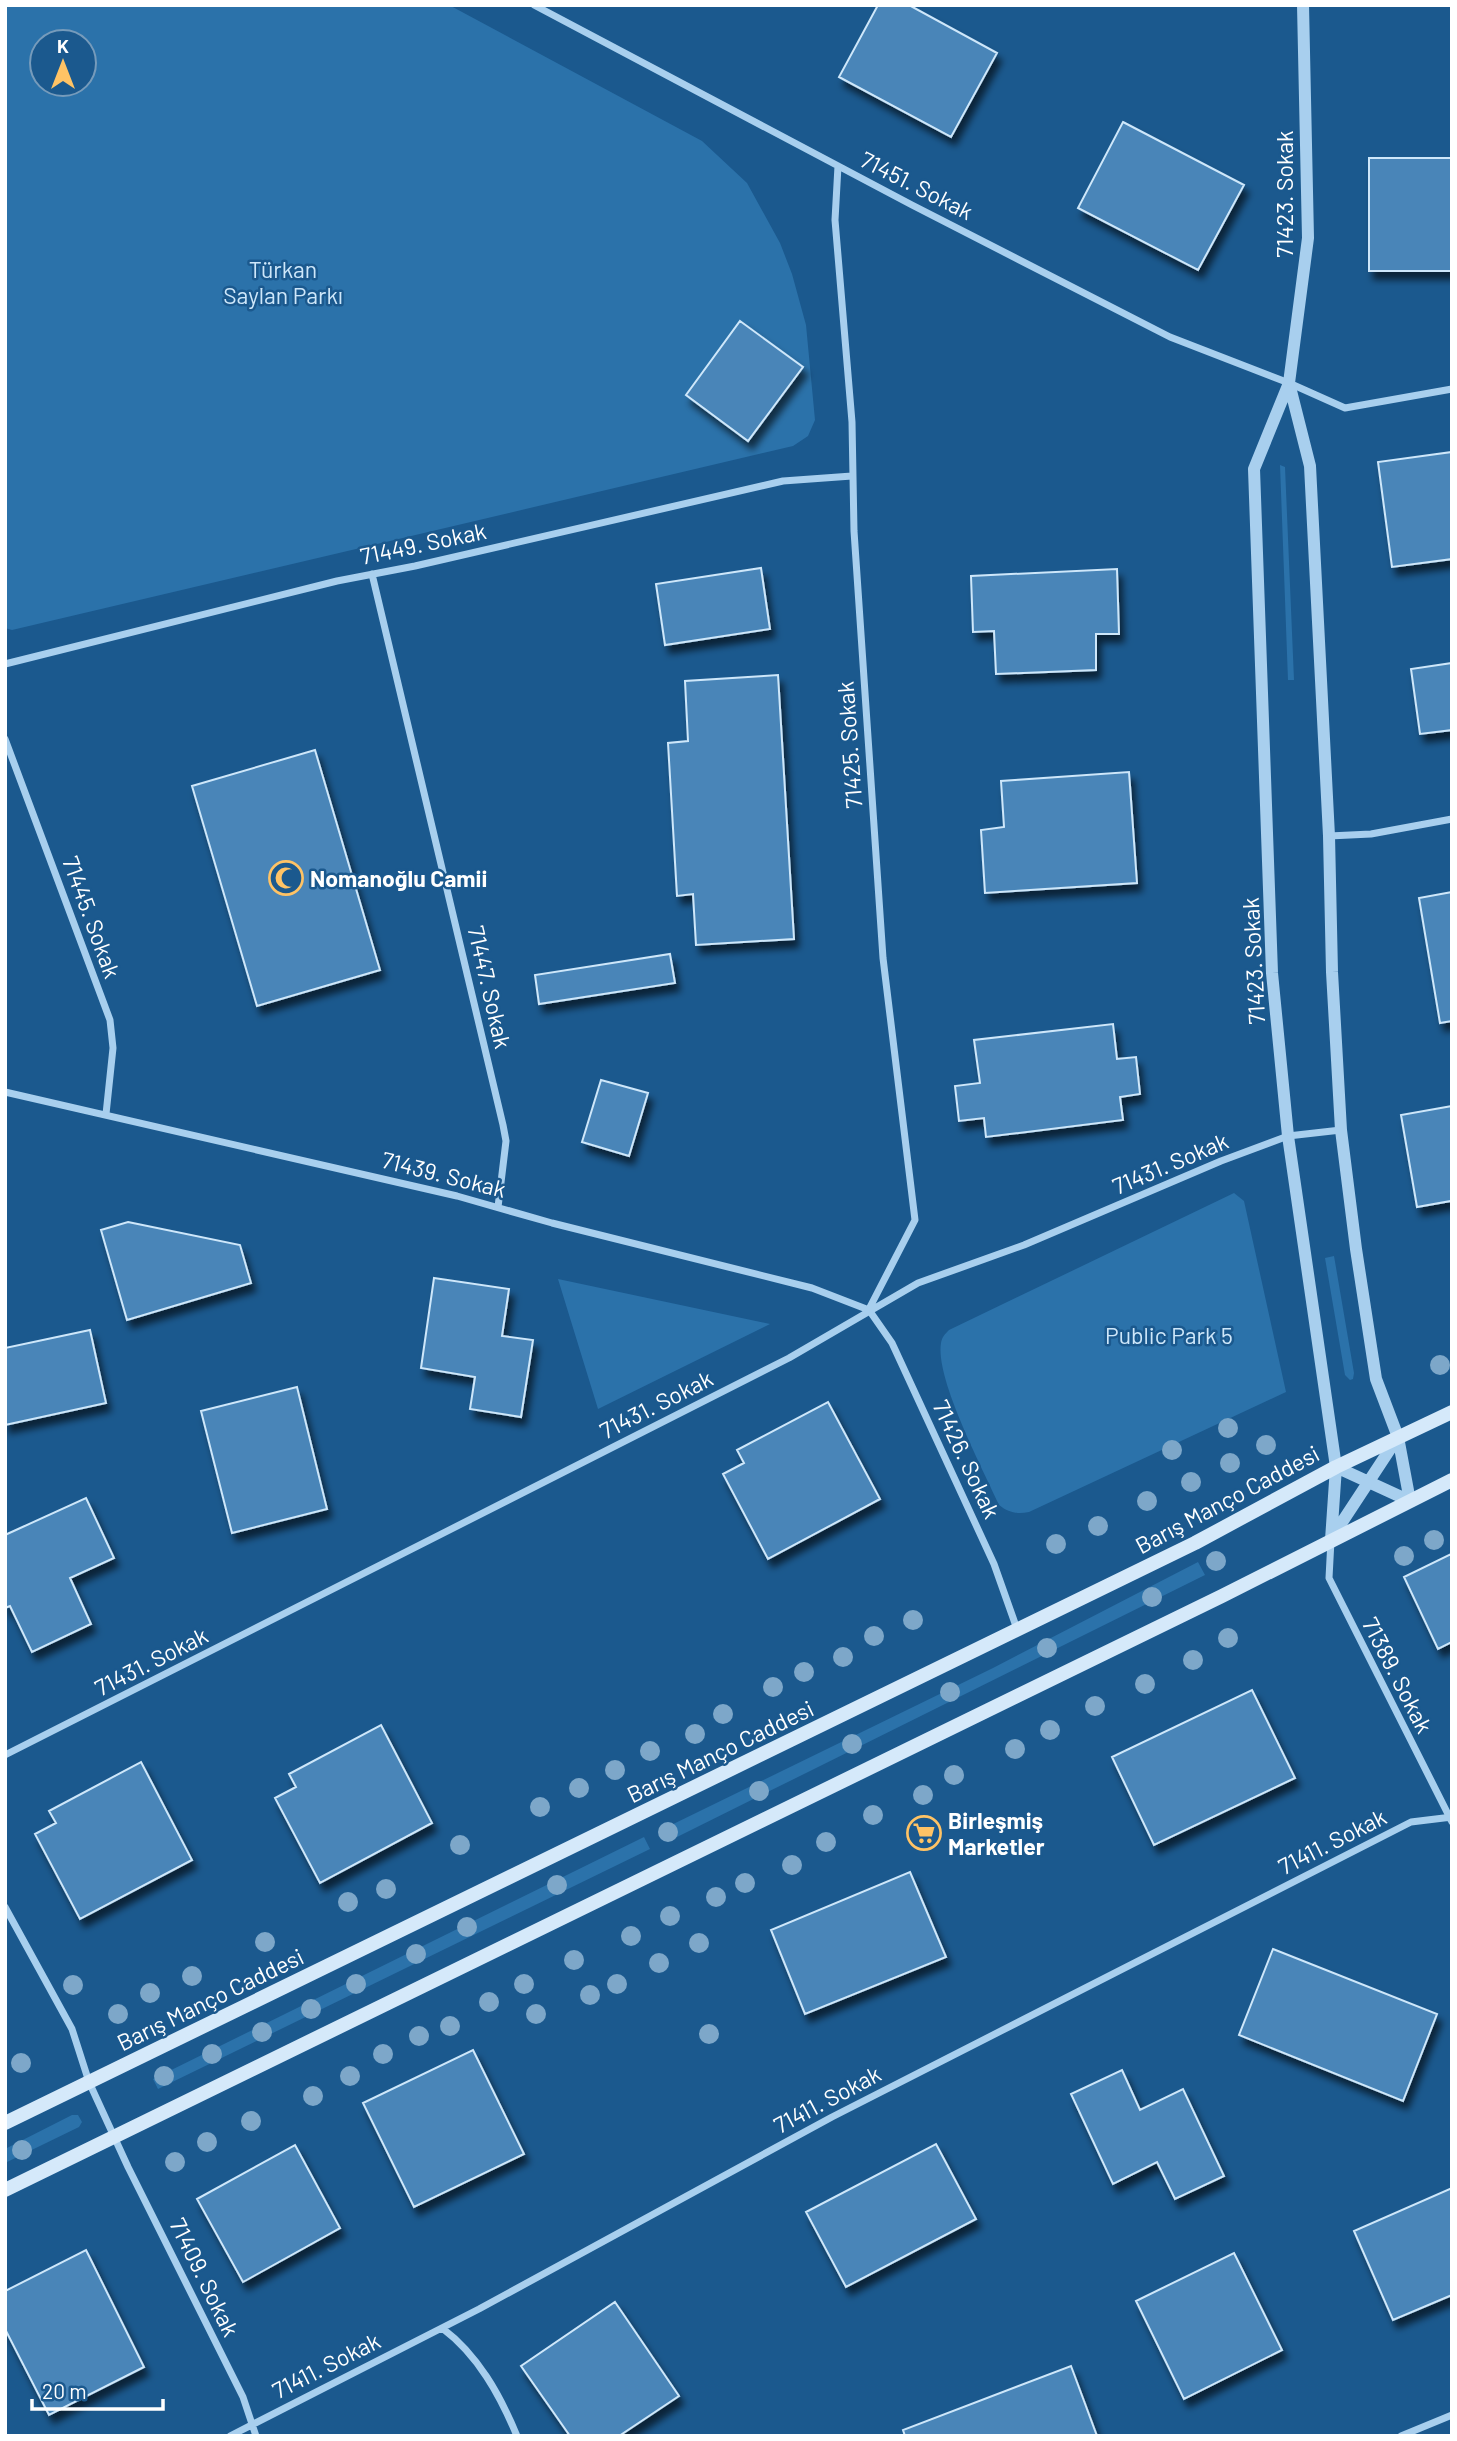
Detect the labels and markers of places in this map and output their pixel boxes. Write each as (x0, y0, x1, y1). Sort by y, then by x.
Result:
mosque icon: Nomanoğlu Camii (267, 859, 305, 897)
place label: Nomanoğlu Camii (310, 864, 487, 892)
place label: Birleşmiş Marketler (948, 1806, 1045, 1860)
supermarket icon: Birleşmiş Marketler (905, 1814, 943, 1852)

